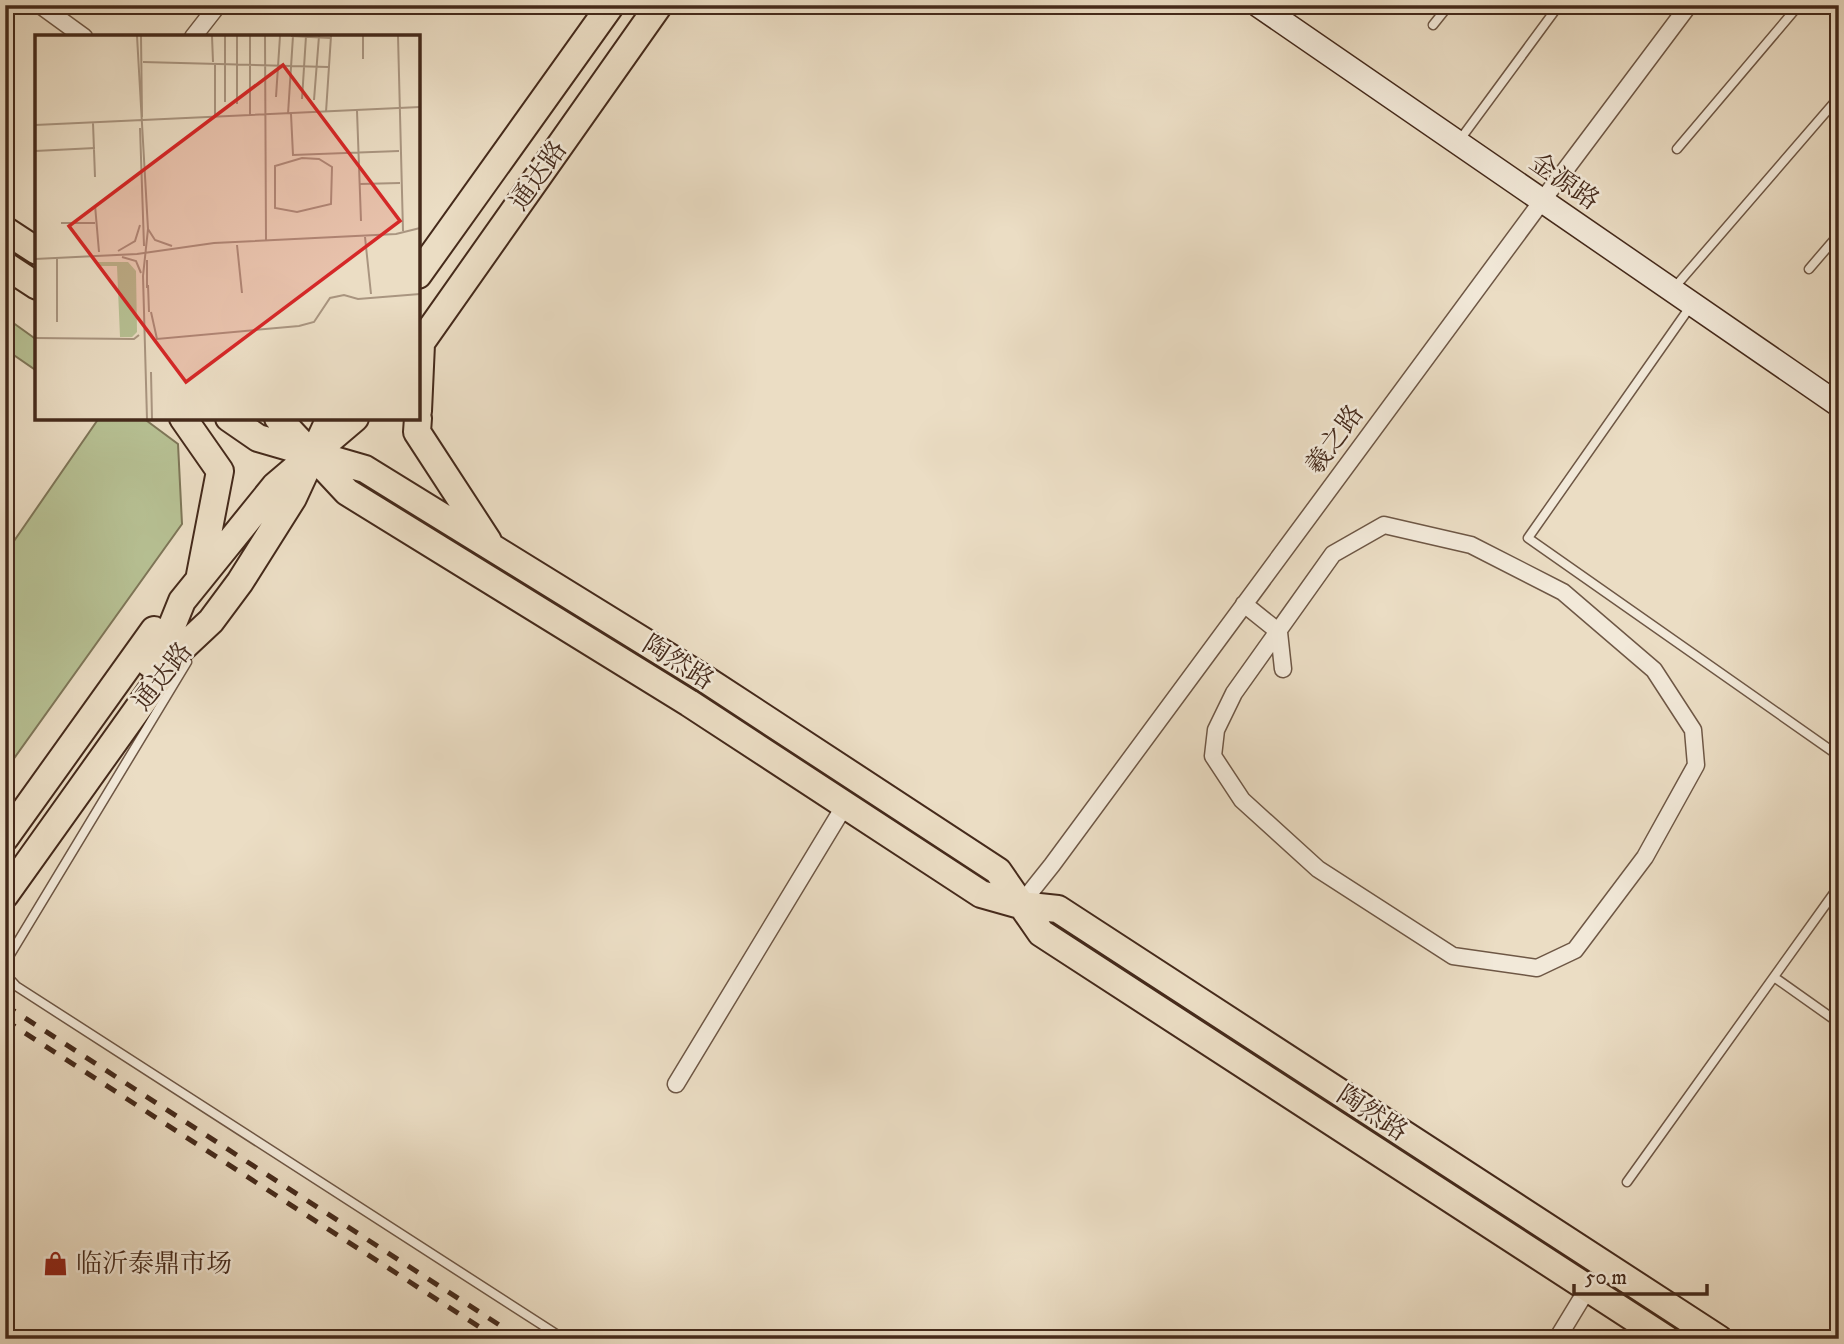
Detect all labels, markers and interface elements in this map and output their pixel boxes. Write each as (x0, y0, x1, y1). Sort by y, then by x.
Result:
inset map (35, 35, 420, 420)
street label: 通达路 (503, 135, 575, 217)
street label: 金源路 (1523, 146, 1605, 218)
street label: 羲之路 (1299, 399, 1371, 481)
street label: 陶然路 (636, 628, 720, 698)
street label: 通达路 (126, 636, 200, 718)
street label: 陶然路 (1330, 1079, 1414, 1149)
place label: 临沂泰鼎市场 (76, 1248, 232, 1281)
shop icon: 临沂泰鼎市场 (42, 1250, 70, 1278)
scale bar (1574, 1253, 1708, 1297)
text: 50 m (1585, 1265, 1627, 1291)

